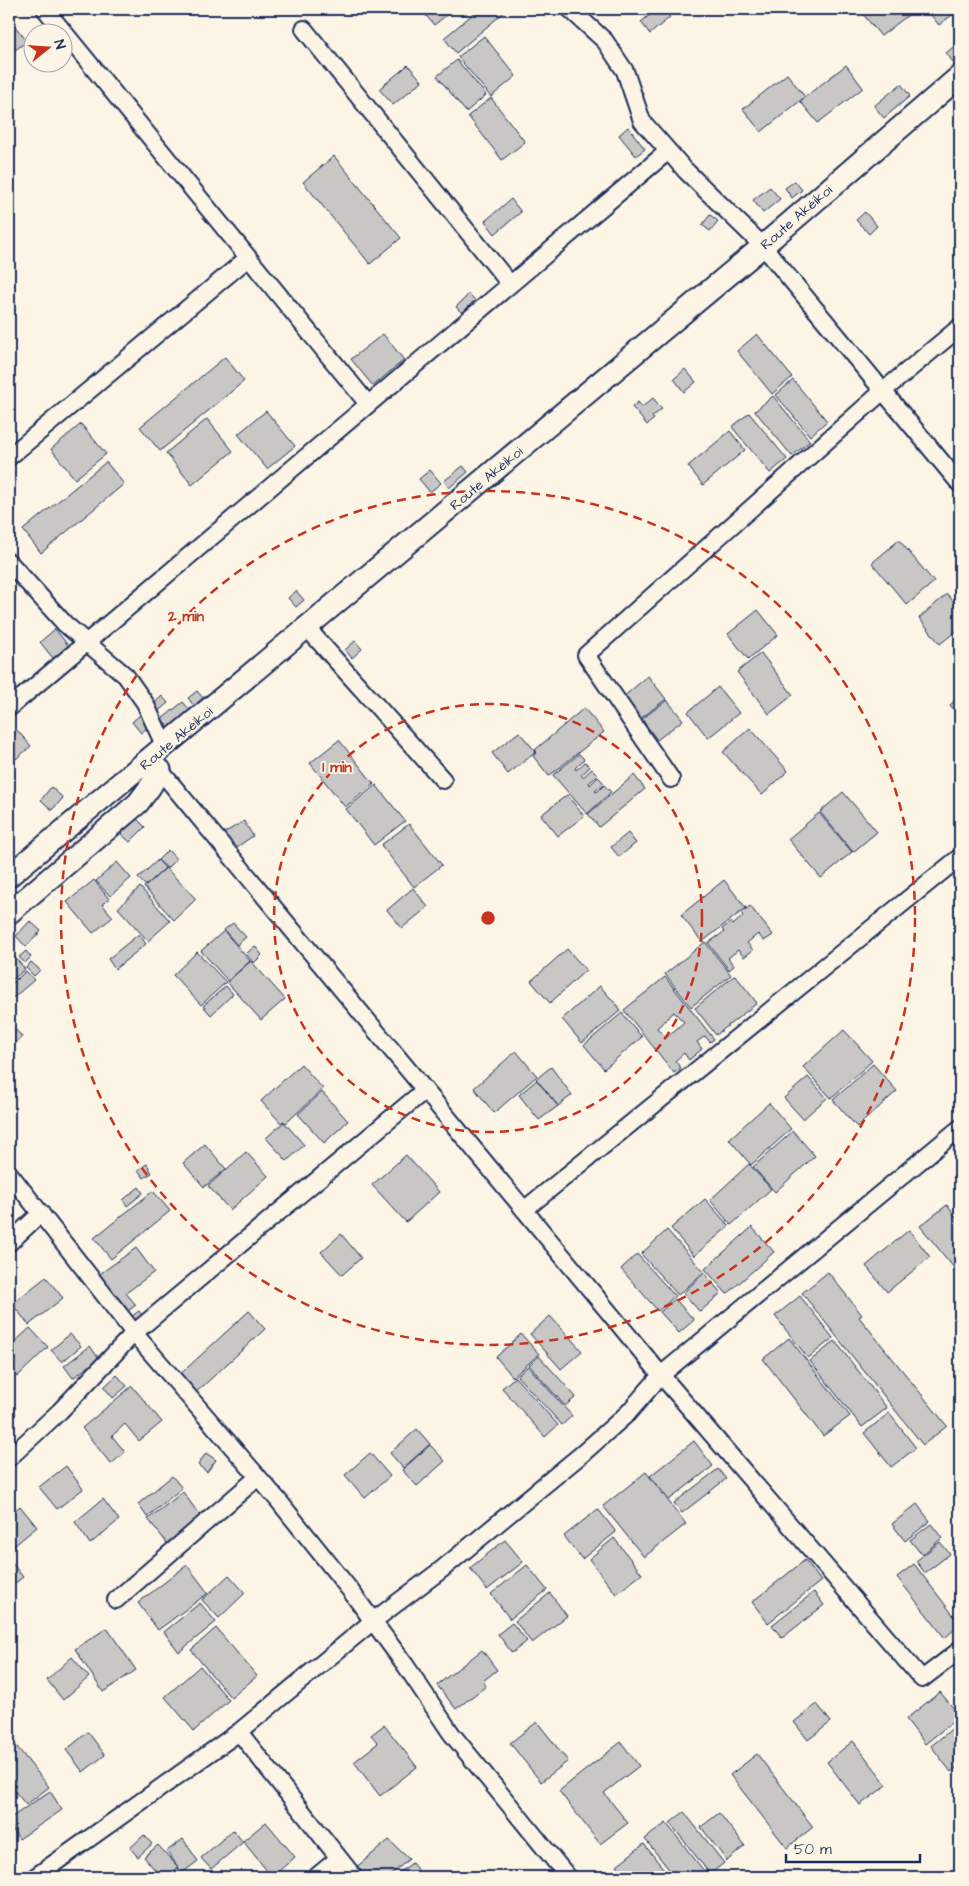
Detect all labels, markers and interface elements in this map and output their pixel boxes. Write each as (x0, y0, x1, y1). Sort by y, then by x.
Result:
north arrow (22, 22, 72, 72)
text: N (49, 37, 70, 52)
street label: Route Akéikoi (756, 181, 837, 255)
street label: Route Akéikoi (446, 442, 527, 515)
text: 2 min (167, 606, 205, 627)
street label: Route Akéikoi (136, 702, 217, 775)
text: 1 min (322, 757, 352, 778)
centre of rings (479, 909, 497, 927)
scale bar (786, 1831, 920, 1863)
text: 50 m (794, 1839, 832, 1860)

